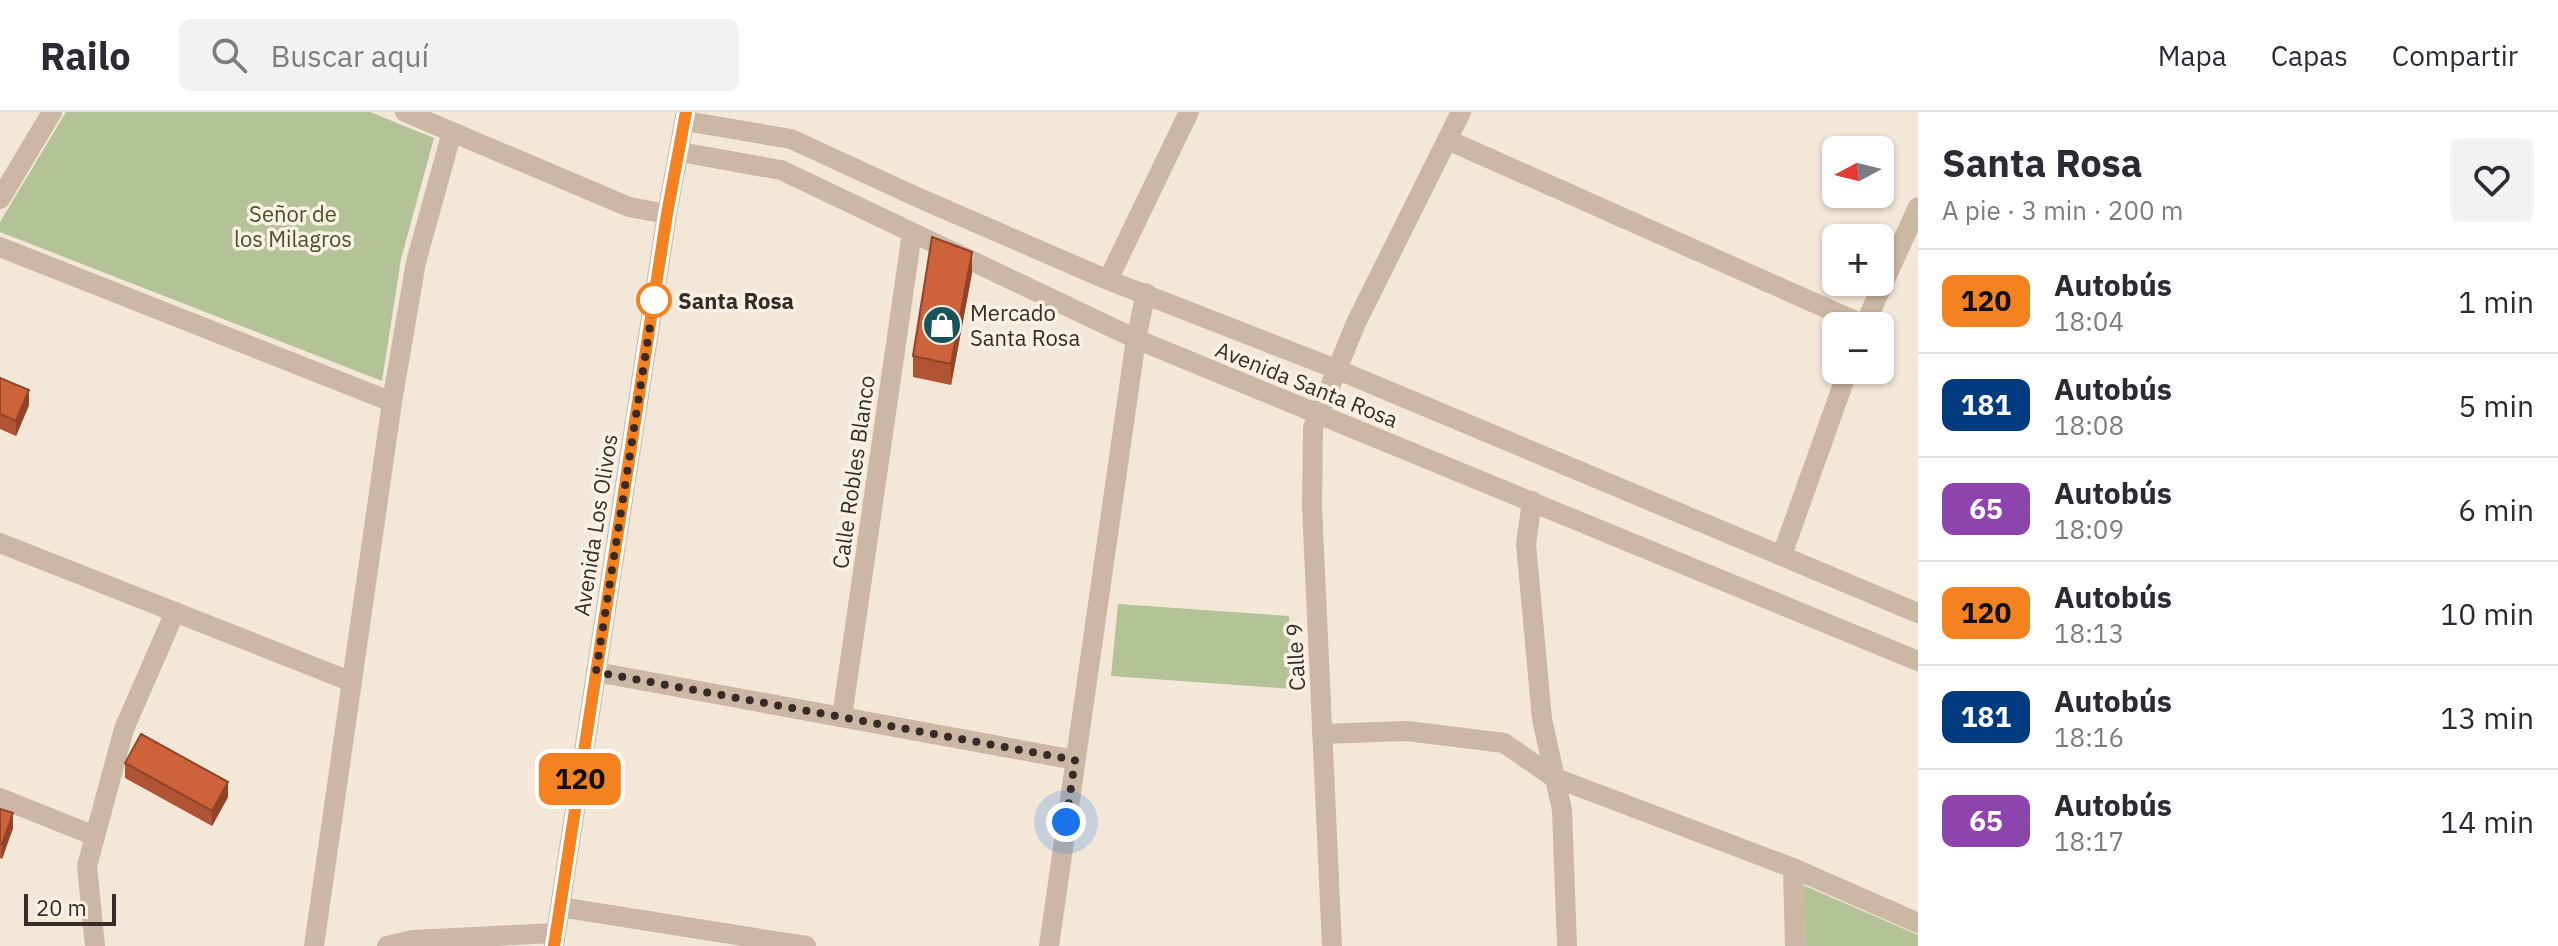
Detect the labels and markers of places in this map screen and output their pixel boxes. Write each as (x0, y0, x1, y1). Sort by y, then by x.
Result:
marker: Santa Rosa (637, 283, 671, 317)
place label: Santa Rosa (678, 286, 794, 315)
place label: Mercado Santa Rosa (970, 298, 1080, 352)
shop icon: Mercado Santa Rosa (921, 304, 963, 346)

